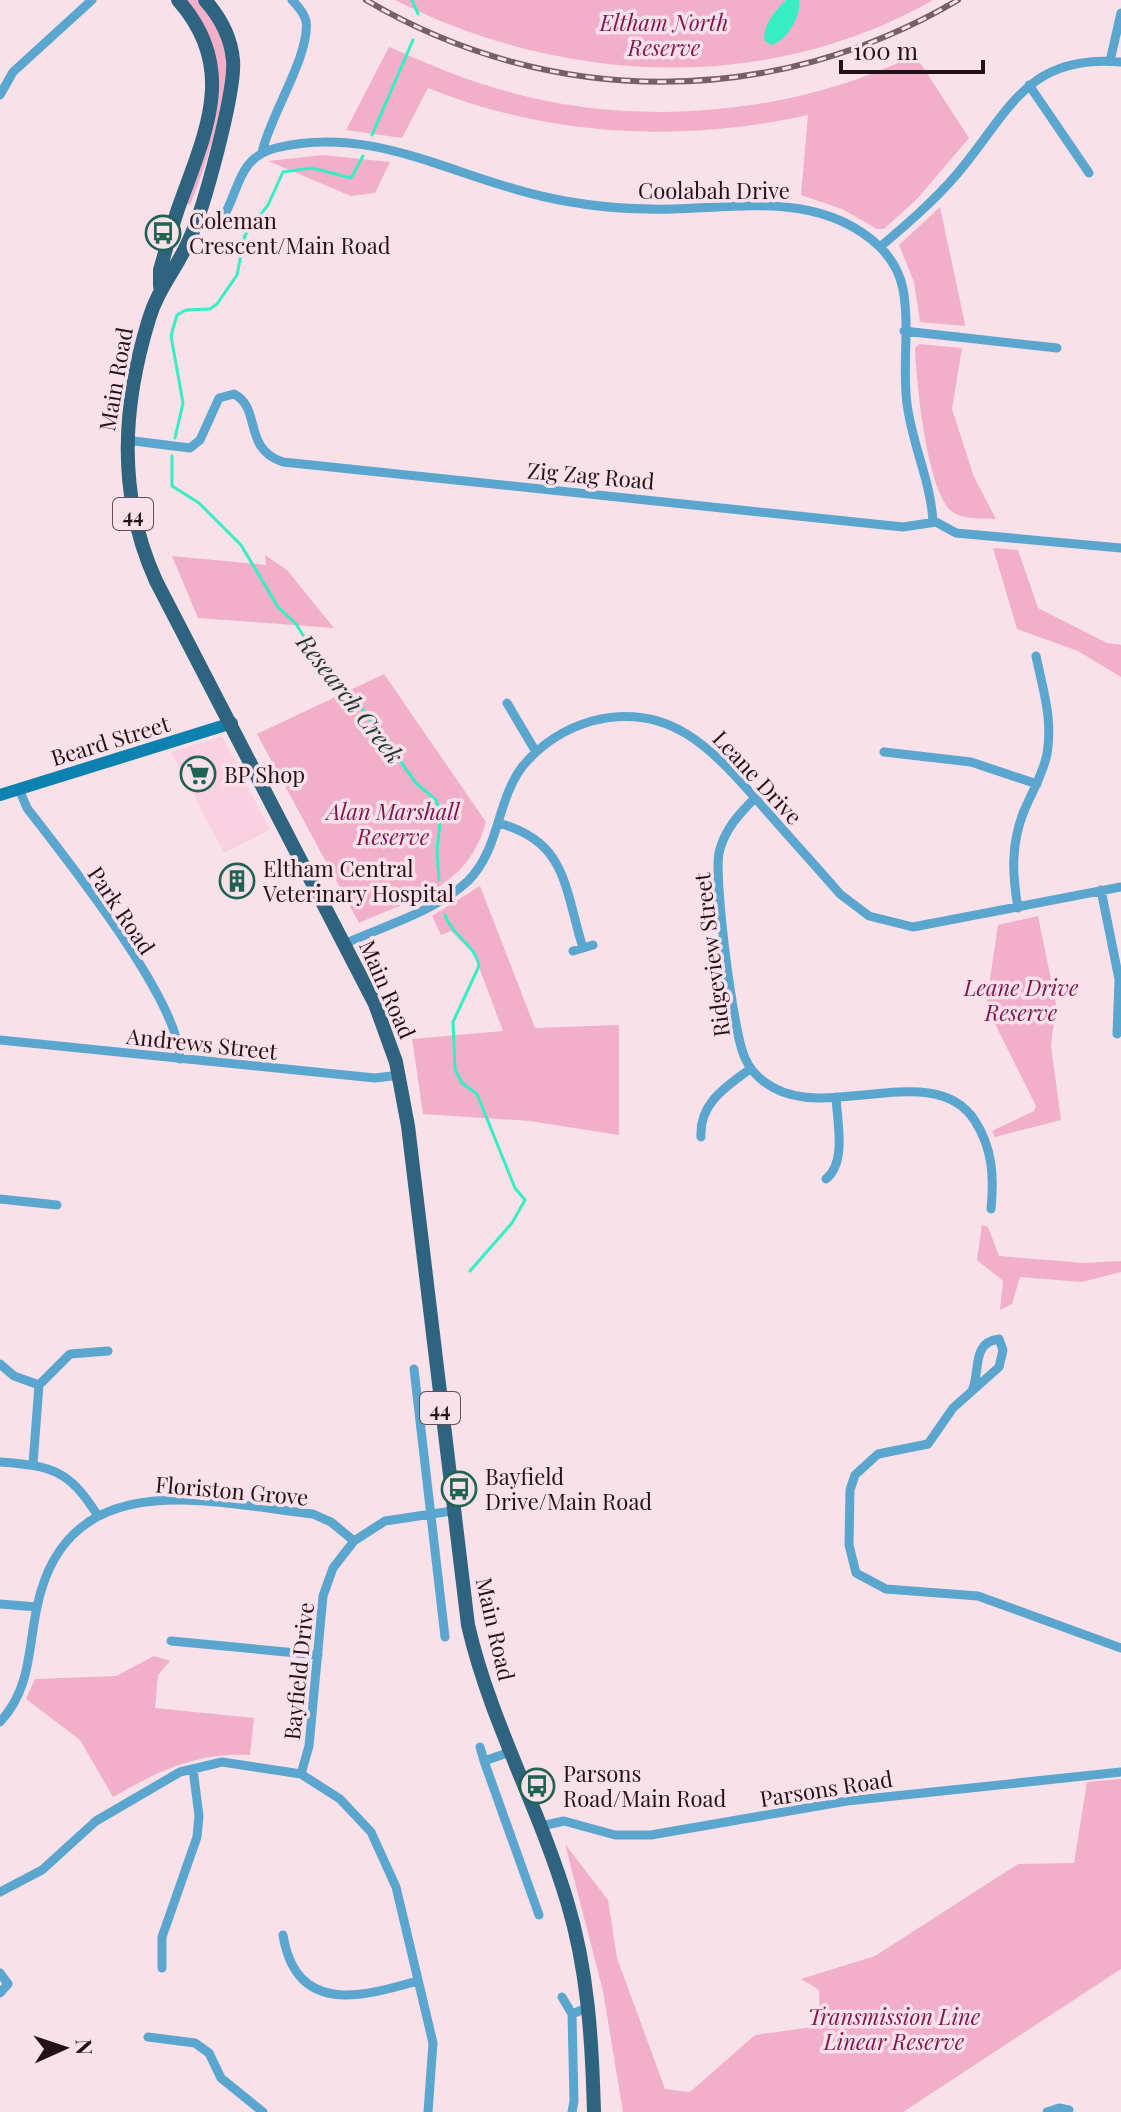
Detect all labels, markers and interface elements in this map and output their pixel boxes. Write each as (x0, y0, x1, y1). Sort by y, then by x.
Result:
park label: Eltham North Reserve (599, 7, 728, 62)
scale bar (841, 24, 983, 74)
text: 100 m (853, 34, 918, 66)
street label: Coolabah Drive (638, 175, 790, 205)
place label: Coleman Crescent/Main Road (189, 205, 391, 260)
bus stop icon: Coleman Crescent/Main Road (144, 214, 182, 252)
street label: Main Road (91, 324, 139, 433)
street label: Zig Zag Road (526, 454, 656, 496)
road number: 44 (113, 498, 153, 530)
water label: Research Creek (290, 626, 412, 769)
street label: Beard Street (47, 707, 174, 772)
street label: Leane Drive (707, 723, 809, 831)
supermarket icon: BP Shop (179, 755, 217, 793)
place label: BP Shop (224, 759, 305, 789)
park label: Alan Marshall Reserve (324, 796, 460, 851)
place label: Eltham Central Veterinary Hospital (262, 853, 454, 908)
street label: Park Road (81, 860, 163, 960)
building icon: Eltham Central Veterinary Hospital (218, 862, 256, 900)
street label: Ridgeview Street (686, 870, 736, 1039)
street label: Main Road (353, 935, 423, 1043)
park label: Leane Drive Reserve (963, 972, 1079, 1027)
street label: Andrews Street (124, 1020, 280, 1066)
road number: 44 (420, 1392, 460, 1424)
place label: Bayfield Drive/Main Road (485, 1461, 652, 1516)
street label: Floriston Grove (154, 1468, 310, 1512)
bus stop icon: Bayfield Drive/Main Road (440, 1470, 478, 1508)
street label: Main Road (470, 1574, 522, 1684)
street label: Bayfield Drive (276, 1601, 320, 1741)
place label: Parsons Road/Main Road (563, 1758, 727, 1813)
street label: Parsons Road (758, 1763, 895, 1813)
bus stop icon: Parsons Road/Main Road (518, 1767, 556, 1805)
park label: Transmission Line Linear Reserve (808, 2001, 981, 2056)
north arrow (24, 2008, 104, 2088)
text: N (70, 2038, 100, 2056)

